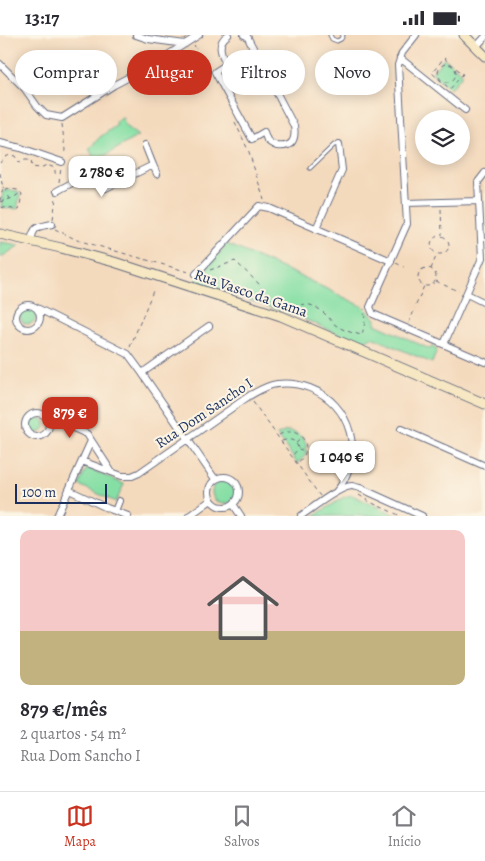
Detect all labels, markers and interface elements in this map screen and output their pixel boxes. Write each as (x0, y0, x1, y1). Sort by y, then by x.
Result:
text: 13:17 (25, 5, 59, 31)
chip: Comprar (15, 50, 117, 95)
chip: Alugar (127, 50, 212, 95)
chip: Filtros (222, 50, 305, 95)
chip: Novo (315, 50, 389, 95)
map controls (415, 110, 470, 165)
button: layers (415, 110, 470, 165)
pin: 2 780 € (56, 155, 148, 198)
text: 2 780 € (79, 161, 125, 183)
street label: Rua Vasco da Gama (192, 264, 310, 322)
street label: Rua Dom Sancho I (151, 373, 257, 453)
pin: 879 € (35, 397, 105, 439)
text: 879 € (53, 402, 87, 424)
pin: 1 040 € (296, 441, 388, 483)
text: 1 040 € (320, 446, 364, 468)
scale bar (15, 481, 108, 504)
text: 100 m (22, 483, 56, 502)
icon: home (198, 563, 288, 653)
text: 879 €/mês (20, 695, 107, 723)
text: 2 quartos · 54 m² (20, 723, 126, 745)
text: Rua Dom Sancho I (20, 745, 141, 767)
tab: Mapa (64, 802, 96, 851)
tab: Salvos (224, 802, 260, 851)
tab: Início (388, 802, 421, 851)

